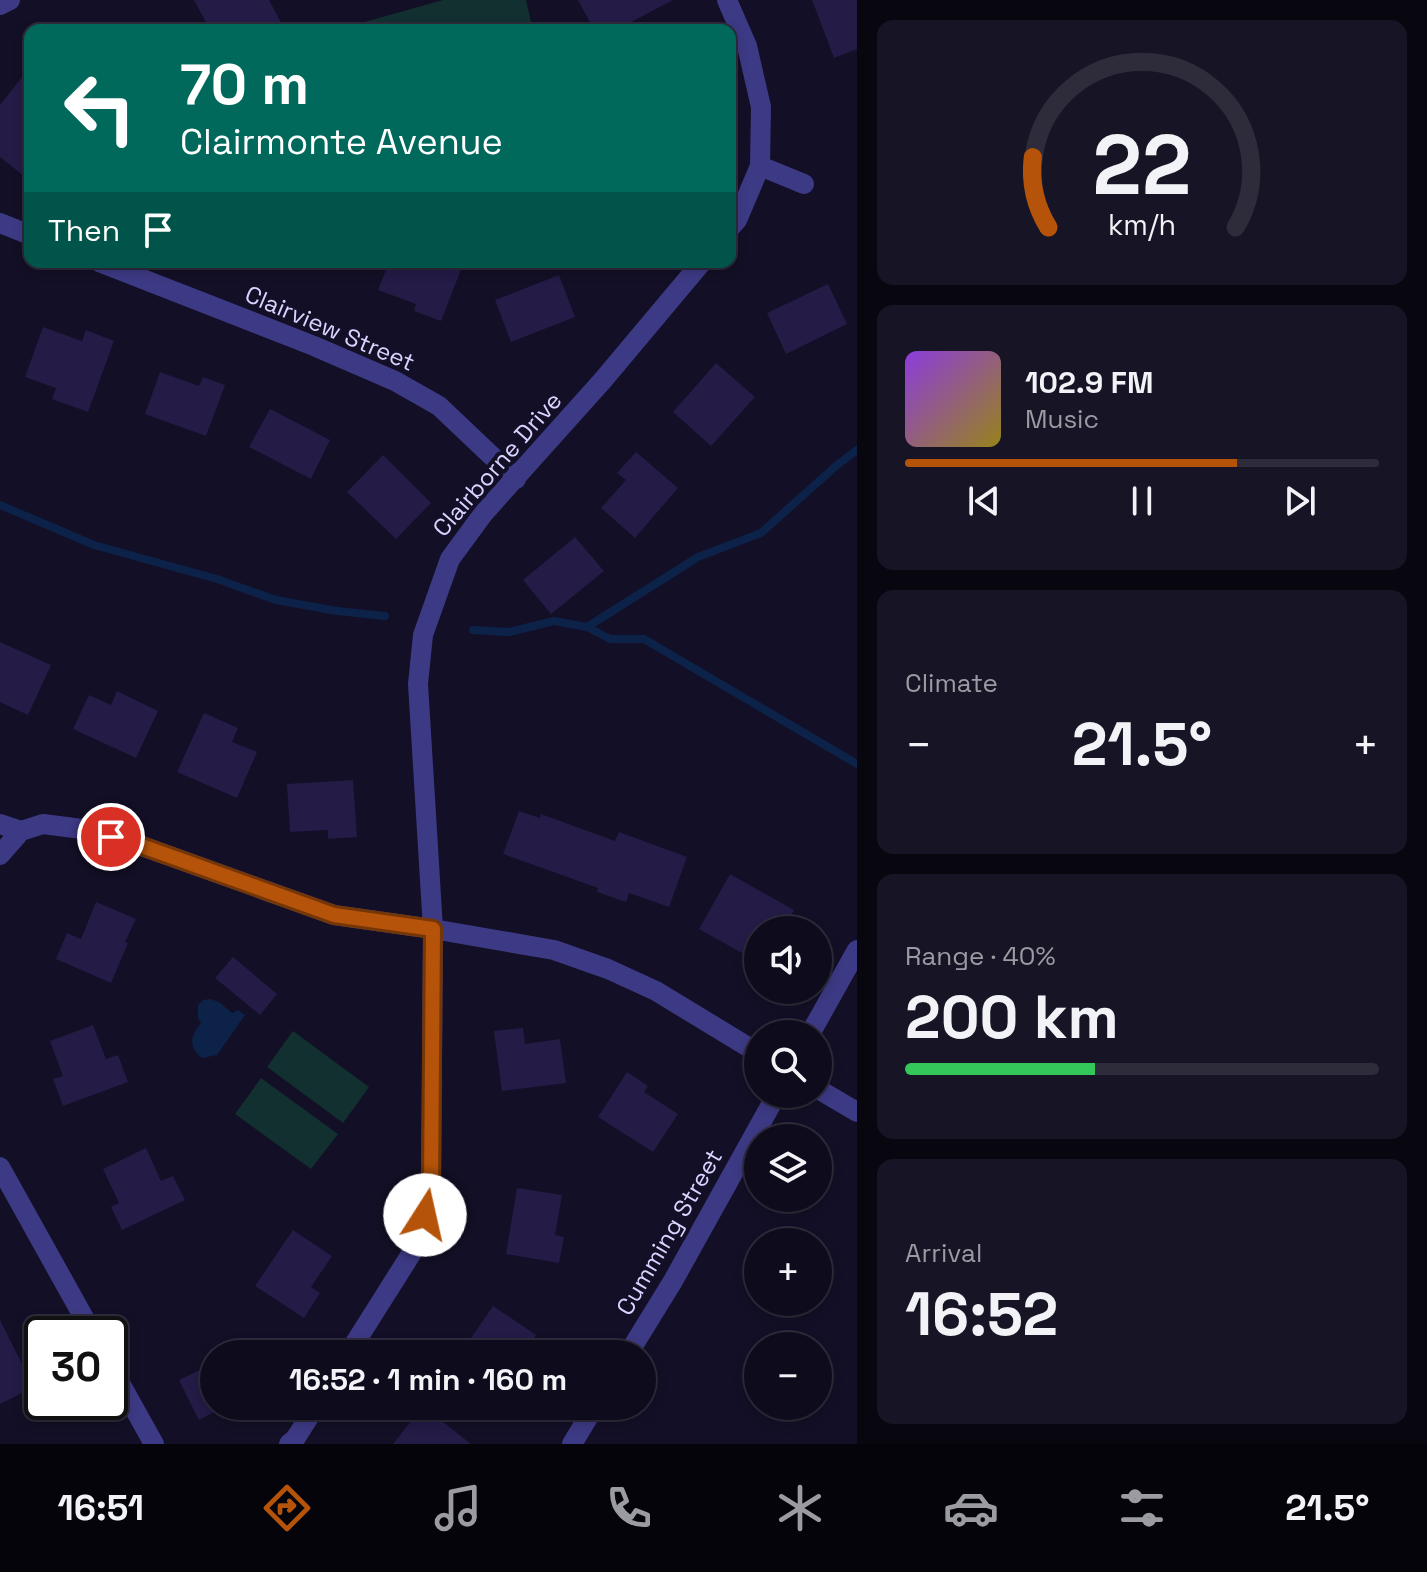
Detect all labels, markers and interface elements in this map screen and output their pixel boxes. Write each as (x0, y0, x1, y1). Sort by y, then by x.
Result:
text: 70 m (180, 49, 309, 120)
icon: left (48, 56, 152, 160)
text: 22 (1093, 112, 1191, 218)
text: Clairmonte Avenue (180, 119, 503, 165)
icon: arrive (136, 208, 180, 252)
text: km/h (1108, 208, 1176, 244)
text: Then (48, 211, 120, 250)
street label: Clairview Street (240, 278, 420, 378)
text: 102.9 FM (1025, 363, 1153, 402)
street label: Clairborne Drive (426, 385, 568, 543)
text: Music (1025, 402, 1099, 436)
icon: previous (962, 479, 1006, 523)
icon: pause (1120, 479, 1164, 523)
icon: next (1278, 479, 1322, 523)
text: Climate (905, 666, 998, 700)
text: 21.5° (1072, 706, 1212, 783)
text: − (905, 717, 932, 773)
text: + (1352, 717, 1379, 773)
pin (77, 803, 145, 871)
icon: arrive (89, 815, 133, 859)
map controls (744, 916, 832, 1420)
button: sound (744, 916, 832, 1004)
text: Range · 40% (905, 939, 1056, 973)
text: 200 km (905, 979, 1119, 1056)
button: search (744, 1020, 832, 1108)
button: layers (744, 1124, 832, 1212)
street label: Cumming Street (609, 1143, 729, 1321)
position arrow (383, 1173, 467, 1257)
button: + (744, 1228, 832, 1316)
text: Arrival (905, 1236, 982, 1270)
text: 16:52 (905, 1276, 1058, 1353)
speed limit sign: 30 (24, 1316, 128, 1420)
button: − (744, 1332, 832, 1420)
text: 16:52 · 1 min · 160 m (289, 1360, 567, 1399)
icon: directions (259, 1480, 315, 1536)
icon: music (430, 1480, 486, 1536)
icon: phone (601, 1480, 657, 1536)
icon: climate (772, 1480, 828, 1536)
icon: car (943, 1480, 999, 1536)
icon: filters (1114, 1480, 1170, 1536)
text: 16:51 (58, 1485, 144, 1531)
text: 21.5° (1285, 1485, 1369, 1531)

